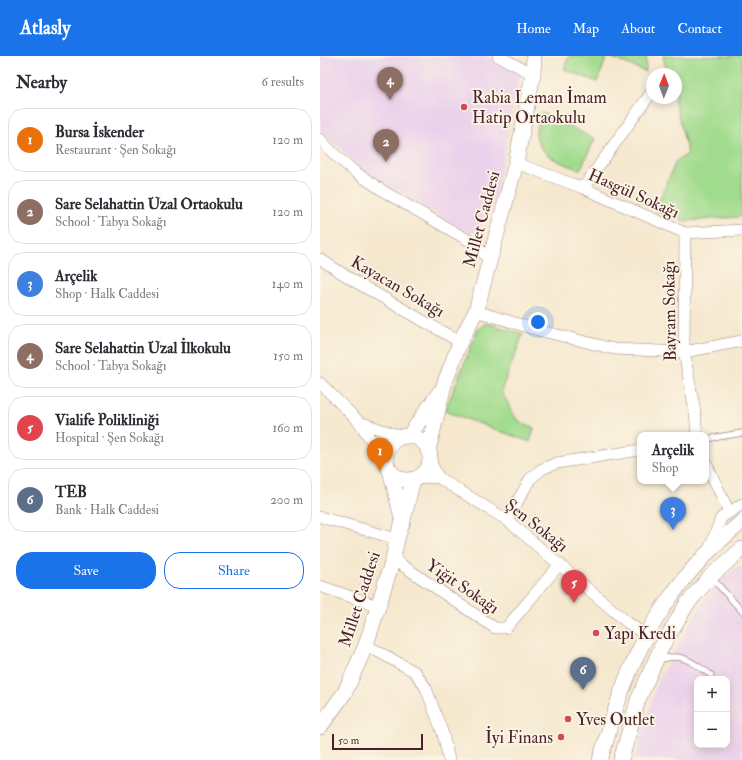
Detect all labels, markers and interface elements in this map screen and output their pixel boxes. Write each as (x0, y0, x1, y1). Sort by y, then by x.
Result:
text: Atlasly (20, 16, 71, 40)
text: Home (516, 20, 551, 37)
text: Map (573, 20, 599, 37)
text: About (621, 20, 655, 37)
text: Contact (677, 20, 722, 37)
pin: 4 (377, 67, 403, 100)
north arrow (646, 68, 682, 104)
text: Nearby (16, 72, 67, 93)
text: 6 results (261, 74, 304, 90)
place label: Rabia Leman İmam Hatip Ortaokulu (472, 86, 607, 129)
marker: Rabia Leman İmam Hatip Ortaokulu (459, 102, 469, 112)
text: Bursa İskender (55, 123, 144, 142)
pin: 2 (373, 129, 399, 162)
text: 1 (28, 132, 32, 148)
text: 120 m (272, 132, 303, 148)
text: Restaurant · Şen Sokağı (55, 142, 176, 158)
street label: Hasgül Sokağı (585, 164, 683, 223)
street label: Millet Caddesi (458, 168, 505, 270)
text: Sare Selahattin Uzal Ortaokulu (55, 195, 243, 214)
text: 2 (27, 204, 33, 220)
text: 120 m (272, 204, 303, 220)
text: School · Tabya Sokağı (55, 214, 166, 230)
street label: Kayacan Sokağı (347, 251, 449, 323)
street label: Bayram Sokağı (658, 260, 682, 362)
text: Arçelik (55, 267, 97, 286)
text: 3 (28, 276, 33, 292)
text: 140 m (272, 276, 303, 292)
text: Shop · Halk Caddesi (55, 286, 159, 302)
your location (528, 312, 548, 332)
text: Sare Selahattin Uzal İlkokulu (55, 339, 231, 358)
text: 4 (26, 348, 34, 364)
text: 150 m (273, 348, 303, 364)
text: School · Tabya Sokağı (55, 358, 166, 374)
text: Vialife Polikliniği (55, 411, 159, 430)
text: 5 (27, 420, 33, 436)
text: 160 m (272, 420, 303, 436)
text: Hospital · Şen Sokağı (55, 430, 164, 446)
popup (637, 432, 709, 484)
pin: 1 (367, 438, 393, 471)
text: Arçelik (652, 441, 694, 460)
text: Shop (652, 460, 679, 476)
text: TEB (55, 483, 87, 502)
text: 6 (27, 492, 33, 508)
text: 200 m (270, 492, 303, 508)
street label: Şen Sokağı (501, 494, 573, 557)
pin: 3 (660, 497, 686, 530)
text: Bank · Halk Caddesi (55, 502, 159, 518)
street label: Millet Caddesi (334, 548, 385, 650)
button: Save (16, 552, 156, 589)
button: Share (164, 552, 304, 589)
street label: Yiğit Sokağı (422, 554, 504, 619)
pin: 5 (561, 570, 587, 603)
place label: Yapı Kredi (604, 623, 676, 645)
marker: Yapı Kredi (591, 628, 601, 638)
pin: 6 (570, 657, 596, 690)
map controls (694, 676, 730, 748)
button: + (694, 676, 730, 712)
place label: Yves Outlet (576, 709, 655, 730)
button: − (694, 712, 730, 748)
marker: Yves Outlet (563, 714, 573, 724)
place label: İyi Finans (485, 726, 553, 749)
scale bar (332, 732, 423, 751)
marker: İyi Finans (556, 732, 566, 742)
text: 50 m (338, 734, 359, 747)

